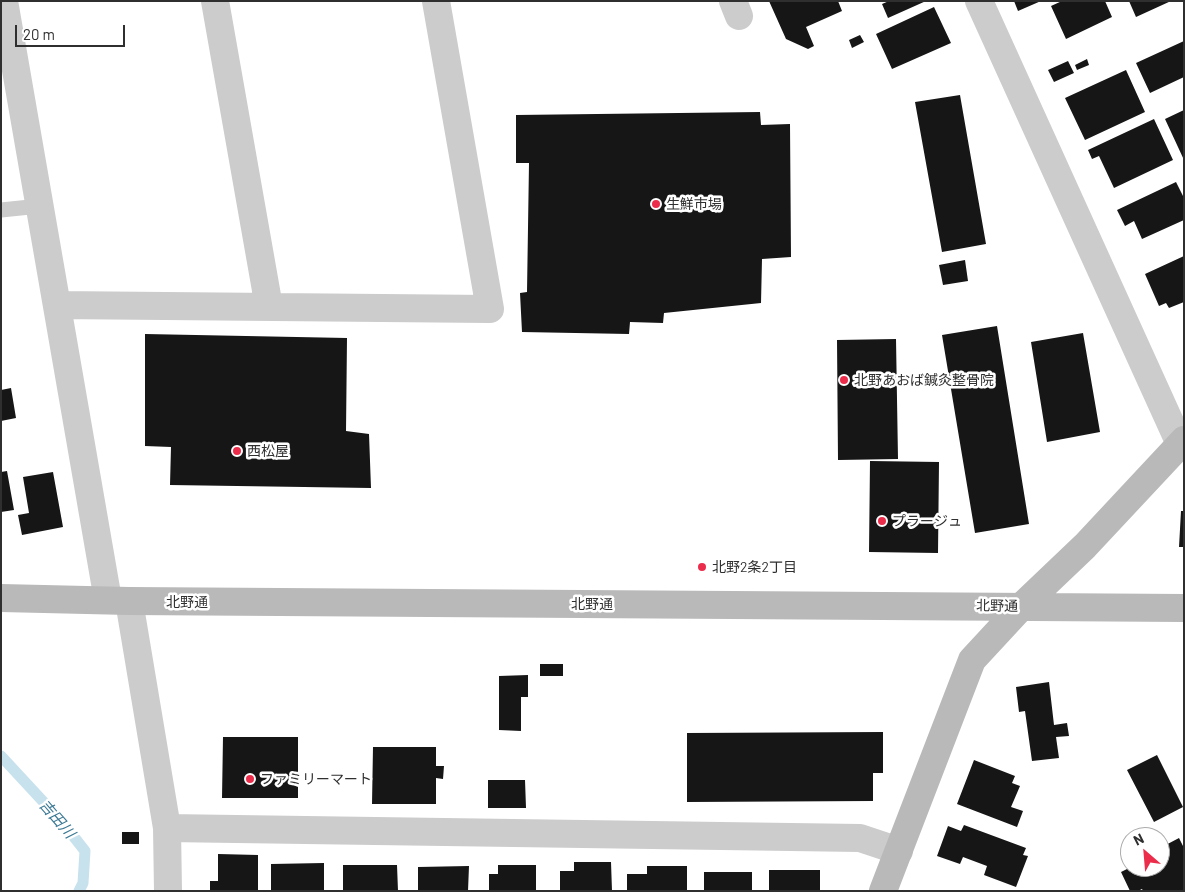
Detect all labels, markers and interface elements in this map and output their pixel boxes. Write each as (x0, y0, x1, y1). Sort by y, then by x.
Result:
scale bar (18, 15, 128, 47)
text: 20 m (23, 25, 55, 43)
place label: 生鮮市場 (666, 196, 722, 212)
marker: 生鮮市場 (650, 198, 662, 210)
place label: 北野あおば鍼灸整骨院 (854, 372, 994, 388)
marker: 北野あおば鍼灸整骨院 (838, 374, 850, 386)
place label: 西松屋 (247, 443, 289, 459)
marker: 西松屋 (231, 445, 243, 457)
place label: プラージュ (892, 513, 962, 529)
marker: プラージュ (876, 515, 888, 527)
place label: 北野2条2丁目 (712, 559, 797, 575)
marker: 北野2条2丁目 (696, 561, 708, 573)
street label: 北野通 (166, 594, 208, 610)
street label: 北野通 (571, 596, 613, 612)
street label: 北野通 (976, 597, 1018, 615)
place label: ファミリーマート (260, 771, 372, 787)
marker: ファミリーマート (244, 773, 256, 785)
water label: 吉田川 (35, 796, 79, 842)
north arrow (1120, 827, 1170, 877)
text: N (1130, 829, 1146, 849)

